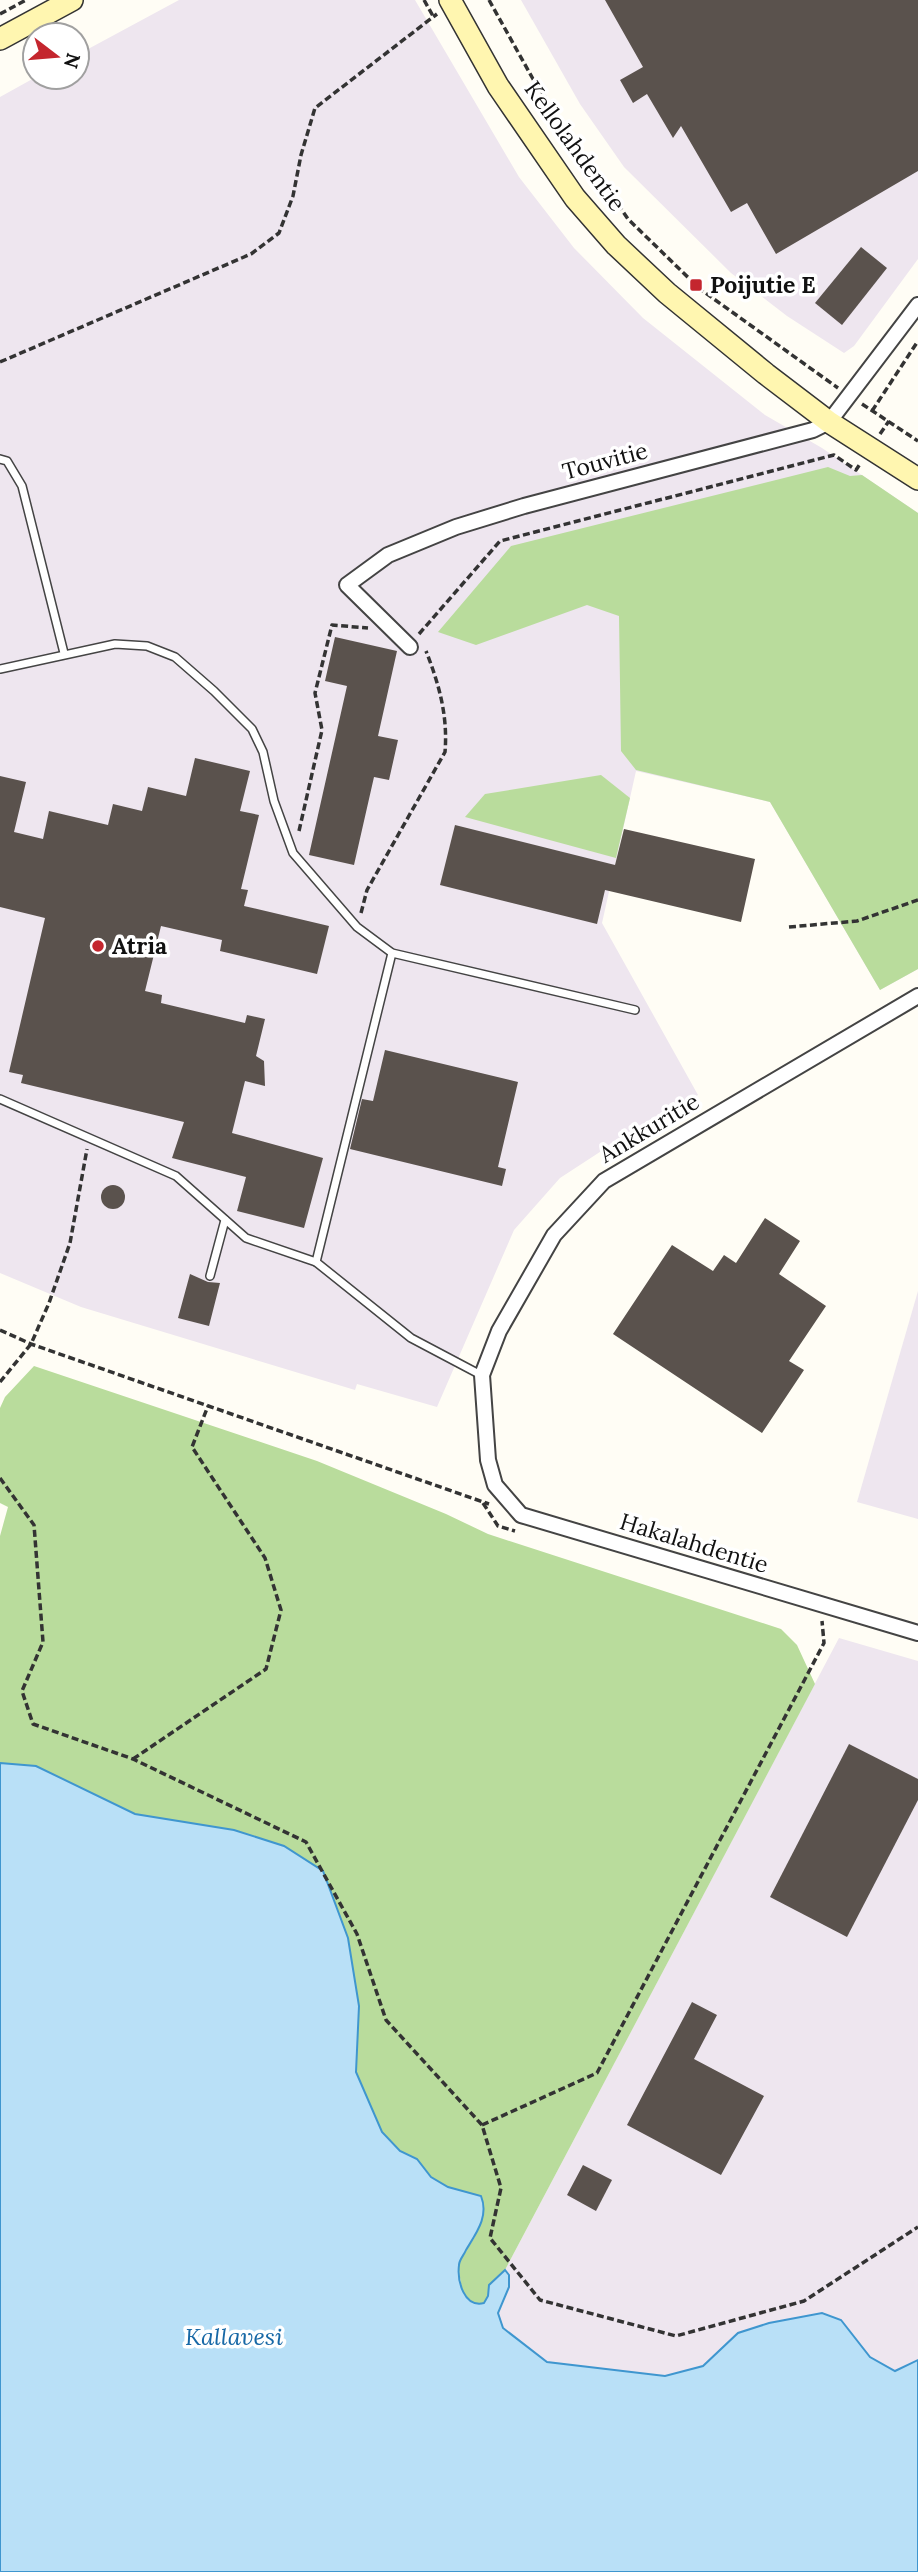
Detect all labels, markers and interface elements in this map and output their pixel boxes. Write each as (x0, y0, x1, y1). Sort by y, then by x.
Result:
north arrow (21, 21, 91, 91)
text: N (59, 50, 86, 71)
street label: Kellolahdentie (519, 75, 632, 216)
place label: Poijutie E (710, 270, 816, 299)
marker: Poijutie E (688, 277, 704, 293)
street label: Touvitie (559, 435, 651, 486)
place label: Atria (112, 931, 167, 960)
marker: Atria (90, 938, 106, 954)
street label: Ankkuritie (593, 1086, 704, 1169)
street label: Hakalahdentie (616, 1506, 772, 1579)
water label: Kallavesi (185, 2321, 283, 2352)

